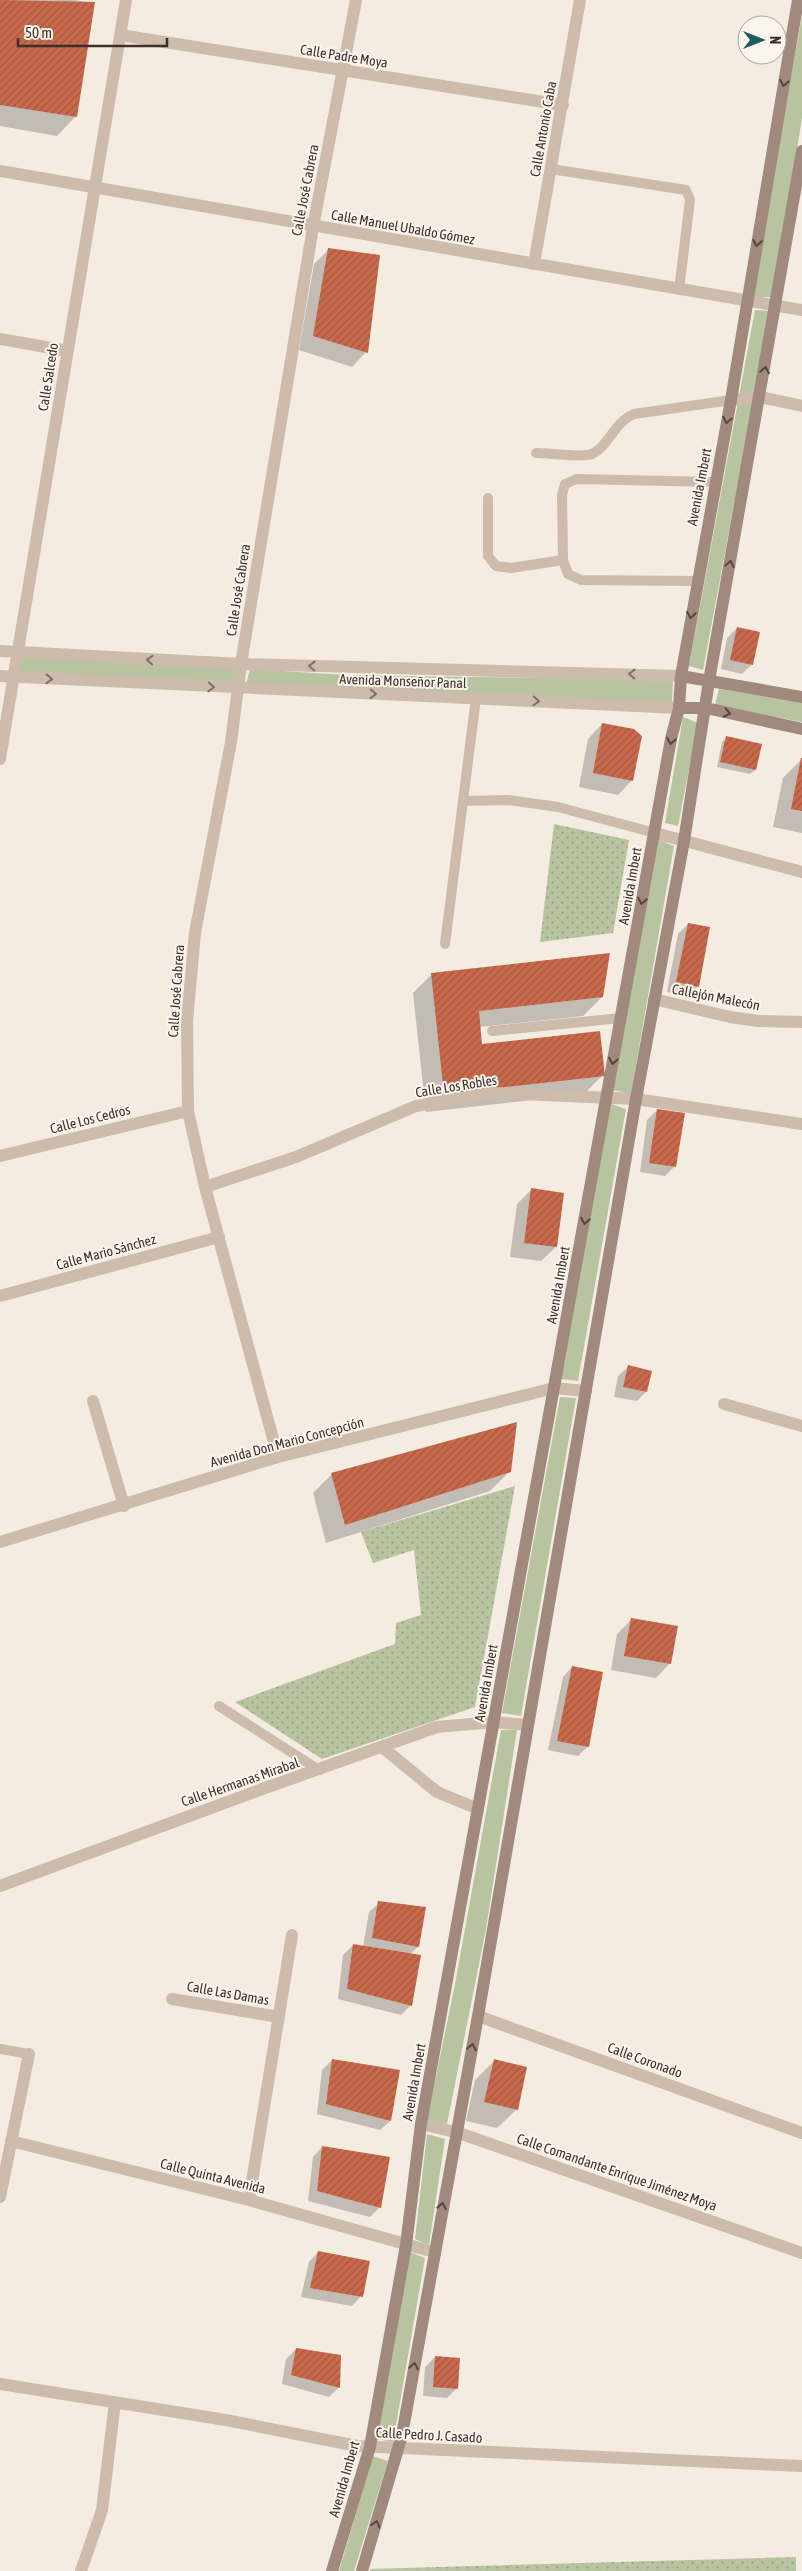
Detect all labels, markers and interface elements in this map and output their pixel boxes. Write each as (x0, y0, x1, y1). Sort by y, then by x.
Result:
scale bar (18, 15, 166, 47)
north arrow (737, 15, 787, 65)
text: 50 m (25, 24, 52, 41)
text: N (767, 36, 783, 44)
street label: Calle Padre Moya (299, 41, 389, 71)
one-way arrow (779, 78, 789, 87)
street label: Calle Antonio Caba (527, 80, 559, 178)
street label: Calle José Cabrera (288, 143, 322, 237)
street label: Calle Manuel Ubaldo Gómez (330, 206, 476, 248)
one-way arrow (752, 238, 762, 247)
street label: Calle Salcedo (35, 342, 61, 412)
one-way arrow (759, 365, 769, 374)
one-way arrow (722, 416, 733, 425)
street label: Avenida Imbert (684, 447, 714, 527)
street label: Calle José Cabrera (223, 543, 253, 637)
one-way arrow (724, 560, 734, 569)
one-way arrow (687, 610, 697, 619)
one-way arrow (146, 654, 154, 665)
one-way arrow (308, 661, 316, 672)
one-way arrow (628, 669, 636, 680)
street label: Avenida Monseñor Panal (339, 671, 467, 691)
one-way arrow (45, 674, 53, 685)
one-way arrow (207, 682, 215, 693)
one-way arrow (370, 689, 378, 700)
one-way arrow (532, 696, 540, 707)
one-way arrow (722, 707, 731, 717)
one-way arrow (666, 737, 677, 745)
street label: Avenida Imbert (615, 846, 645, 926)
one-way arrow (638, 897, 648, 905)
street label: Calle José Cabrera (165, 944, 187, 1038)
street label: Callejón Malecón (671, 981, 761, 1013)
one-way arrow (609, 1056, 619, 1065)
street label: Calle Los Robles (414, 1072, 498, 1100)
street label: Calle Los Cedros (48, 1101, 132, 1137)
one-way arrow (580, 1216, 590, 1225)
street label: Calle Mario Sánchez (54, 1231, 158, 1273)
street label: Avenida Imbert (543, 1245, 573, 1325)
street label: Avenida Don Mario Concepción (208, 1414, 366, 1470)
street label: Avenida Imbert (471, 1643, 501, 1723)
street label: Calle Hermanas Mirabal (179, 1754, 301, 1810)
street label: Calle Las Damas (186, 1978, 270, 2008)
street label: Calle Coronado (605, 2039, 685, 2081)
street label: Avenida Imbert (399, 2042, 429, 2122)
one-way arrow (466, 2042, 476, 2051)
street label: Calle Comandante Enrique Jiménez Moya (515, 2130, 719, 2214)
street label: Calle Quinta Avenida (159, 2155, 267, 2197)
one-way arrow (436, 2202, 446, 2211)
one-way arrow (408, 2362, 418, 2371)
street label: Calle Pedro J. Casado (375, 2424, 483, 2446)
street label: Avenida Imbert (325, 2439, 363, 2519)
one-way arrow (371, 2521, 381, 2529)

